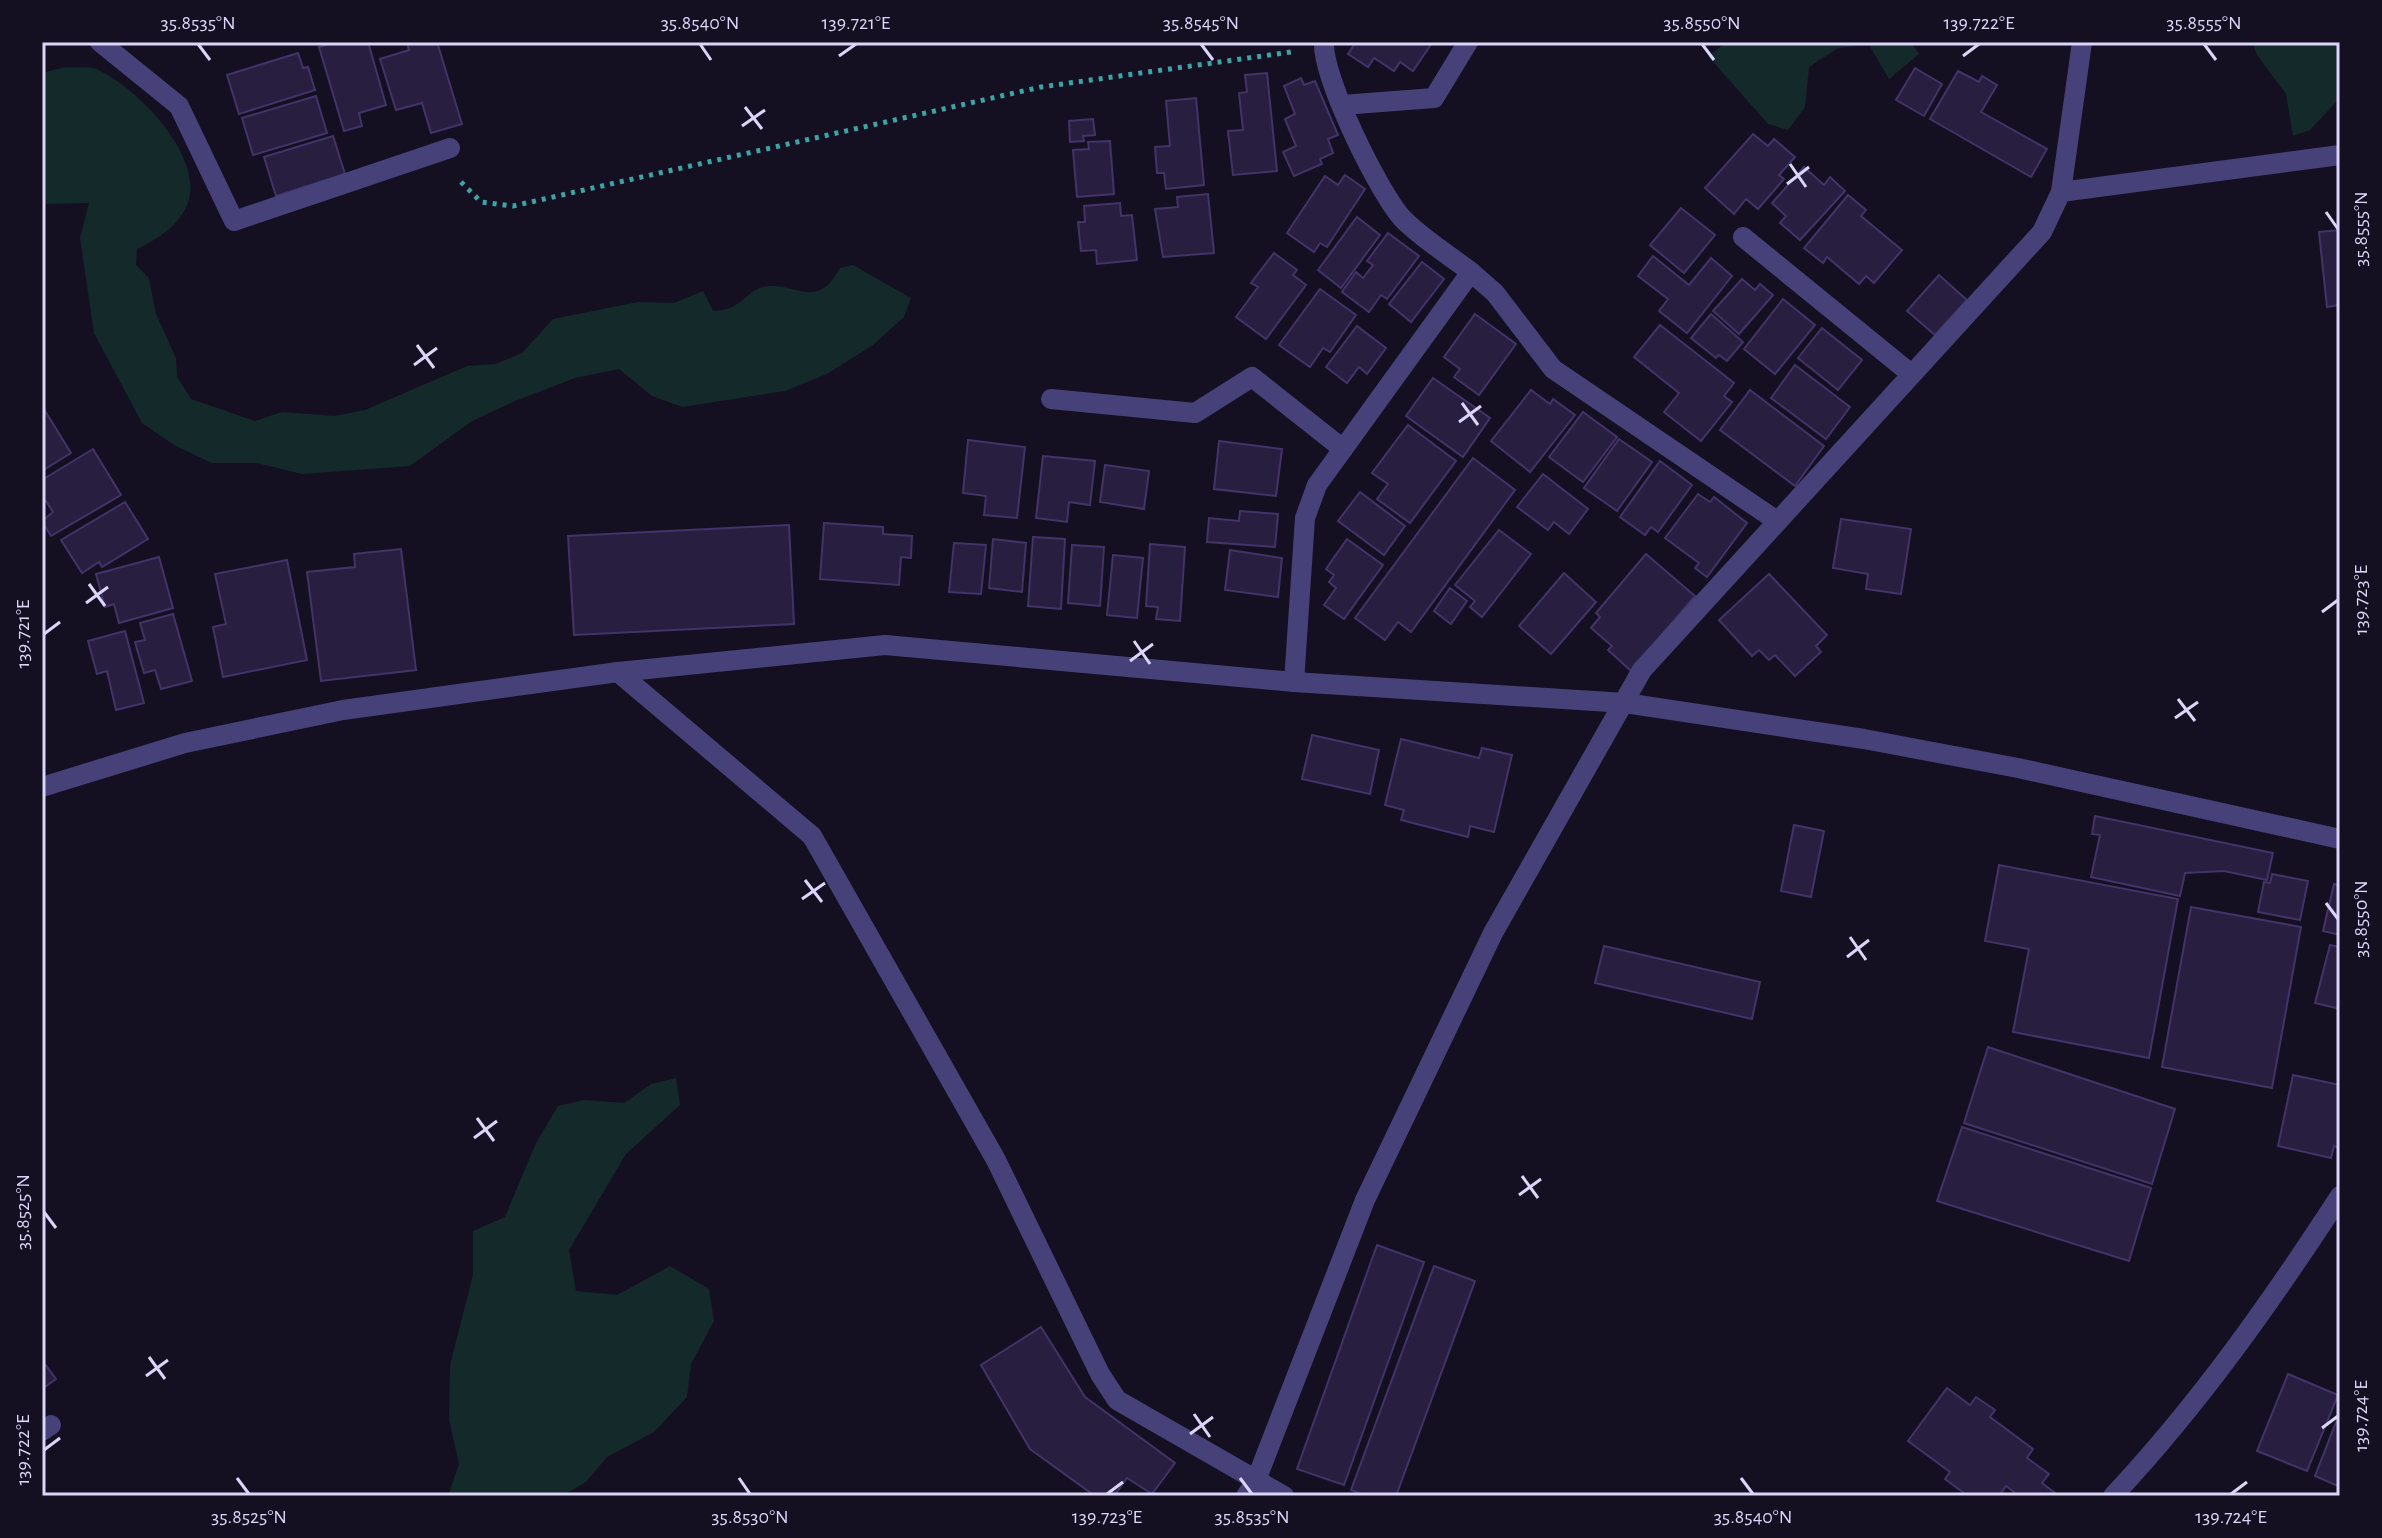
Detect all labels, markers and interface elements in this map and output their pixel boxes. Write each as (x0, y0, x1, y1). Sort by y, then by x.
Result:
text: 35.8535°N (160, 13, 236, 33)
text: 35.8540°N (661, 13, 739, 33)
text: 139.721°E (822, 13, 891, 33)
text: 35.8545°N (1163, 13, 1239, 33)
text: 35.8550°N (1663, 13, 1741, 33)
text: 139.722°E (1943, 13, 2015, 33)
text: 35.8555°N (2166, 13, 2242, 33)
text: 35.8555°N (2351, 191, 2371, 267)
text: 139.723°E (2351, 565, 2371, 635)
text: 139.721°E (13, 599, 33, 668)
text: 35.8550°N (2351, 880, 2371, 958)
text: 35.8525°N (13, 1174, 33, 1250)
text: 139.724°E (2351, 1380, 2371, 1452)
text: 139.722°E (13, 1414, 33, 1486)
text: 35.8525°N (211, 1507, 287, 1527)
text: 35.8530°N (711, 1507, 789, 1527)
text: 139.723°E (1072, 1507, 1142, 1527)
text: 35.8535°N (1214, 1507, 1290, 1527)
text: 35.8540°N (1714, 1507, 1792, 1527)
text: 139.724°E (2195, 1507, 2267, 1527)

